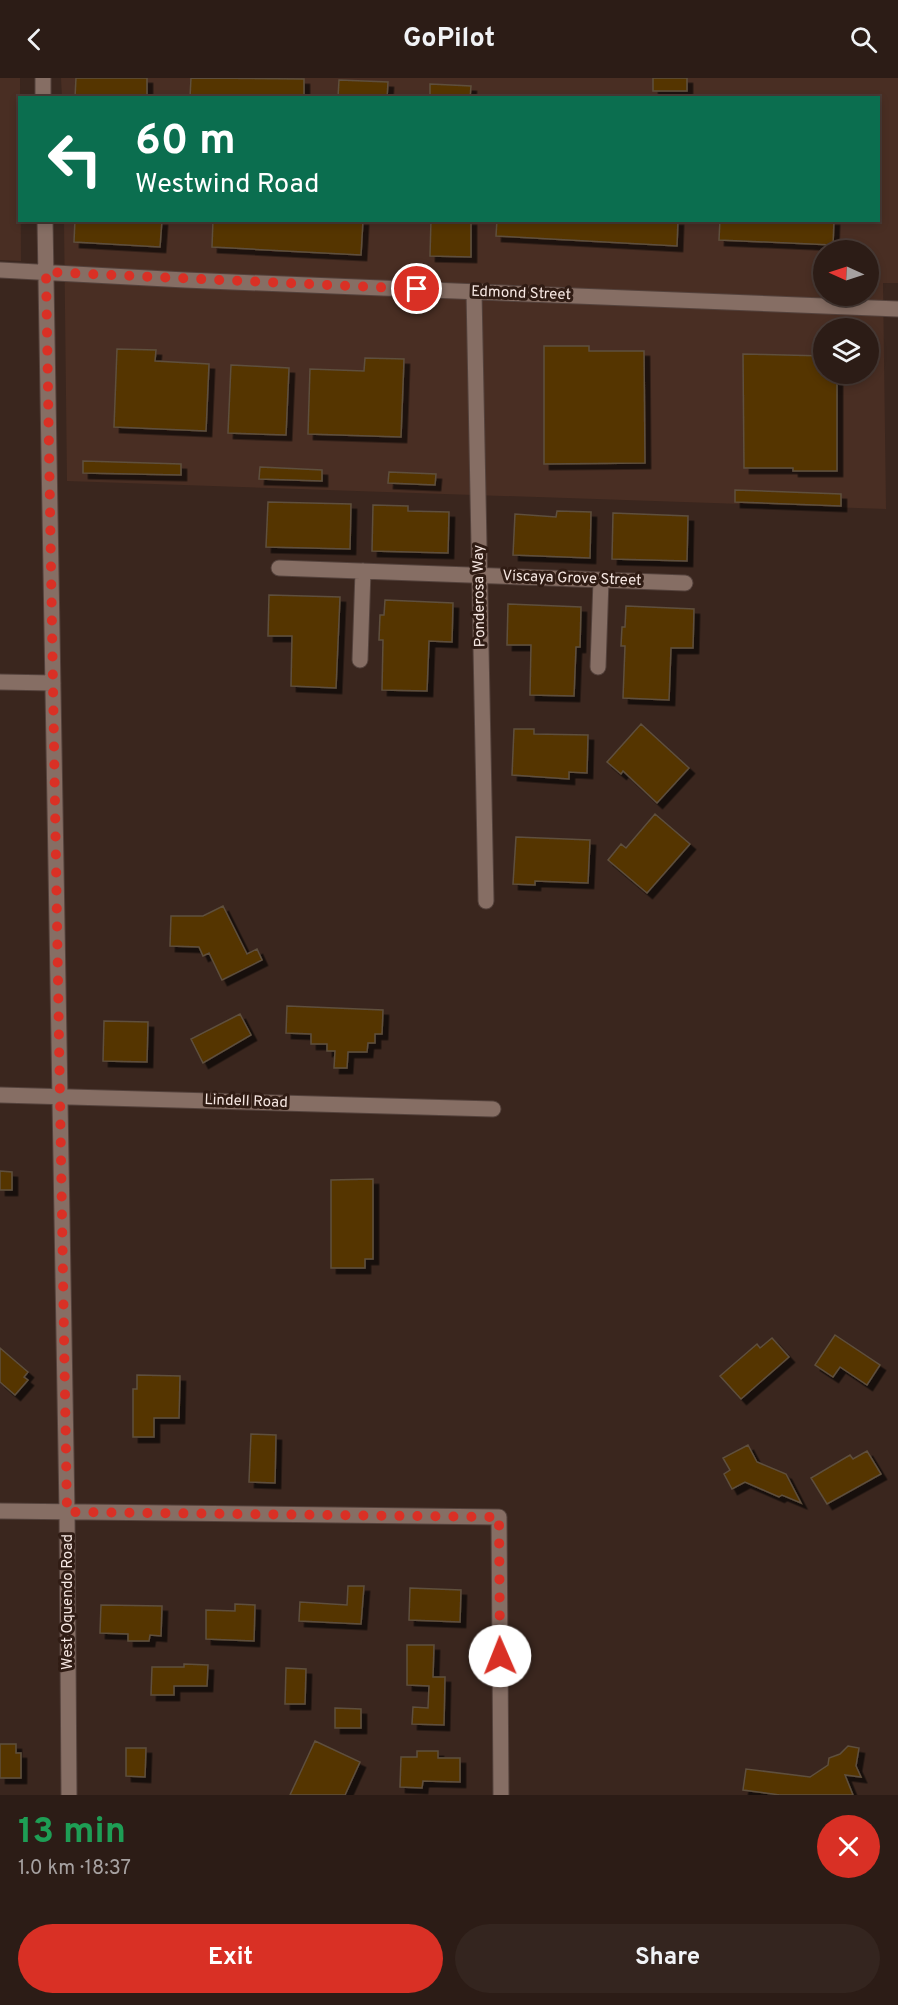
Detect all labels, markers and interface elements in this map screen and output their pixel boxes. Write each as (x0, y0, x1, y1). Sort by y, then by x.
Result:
text: GoPilot (403, 22, 495, 56)
icon: back (18, 23, 51, 56)
icon: search (847, 23, 880, 56)
text: 60 m (135, 116, 236, 169)
icon: left (36, 120, 114, 198)
text: Westwind Road (135, 168, 319, 202)
north arrow (813, 240, 879, 306)
map controls (813, 240, 879, 384)
pin (391, 263, 442, 314)
icon: arrive (400, 272, 433, 305)
street label: Edmond Street (471, 283, 571, 305)
button: layers (813, 318, 879, 384)
street label: Ponderosa Way (470, 544, 490, 648)
street label: Viscaya Grove Street (502, 567, 642, 591)
street label: Lindell Road (204, 1091, 288, 1113)
street label: West Oquendo Road (59, 1534, 78, 1670)
position arrow (468, 1624, 532, 1688)
text: 13 min (18, 1810, 126, 1856)
button: close (817, 1815, 880, 1878)
text: 1.0 km · 18:37 (18, 1856, 131, 1882)
button: Exit (18, 1924, 443, 1993)
button: Share (455, 1924, 880, 1993)

